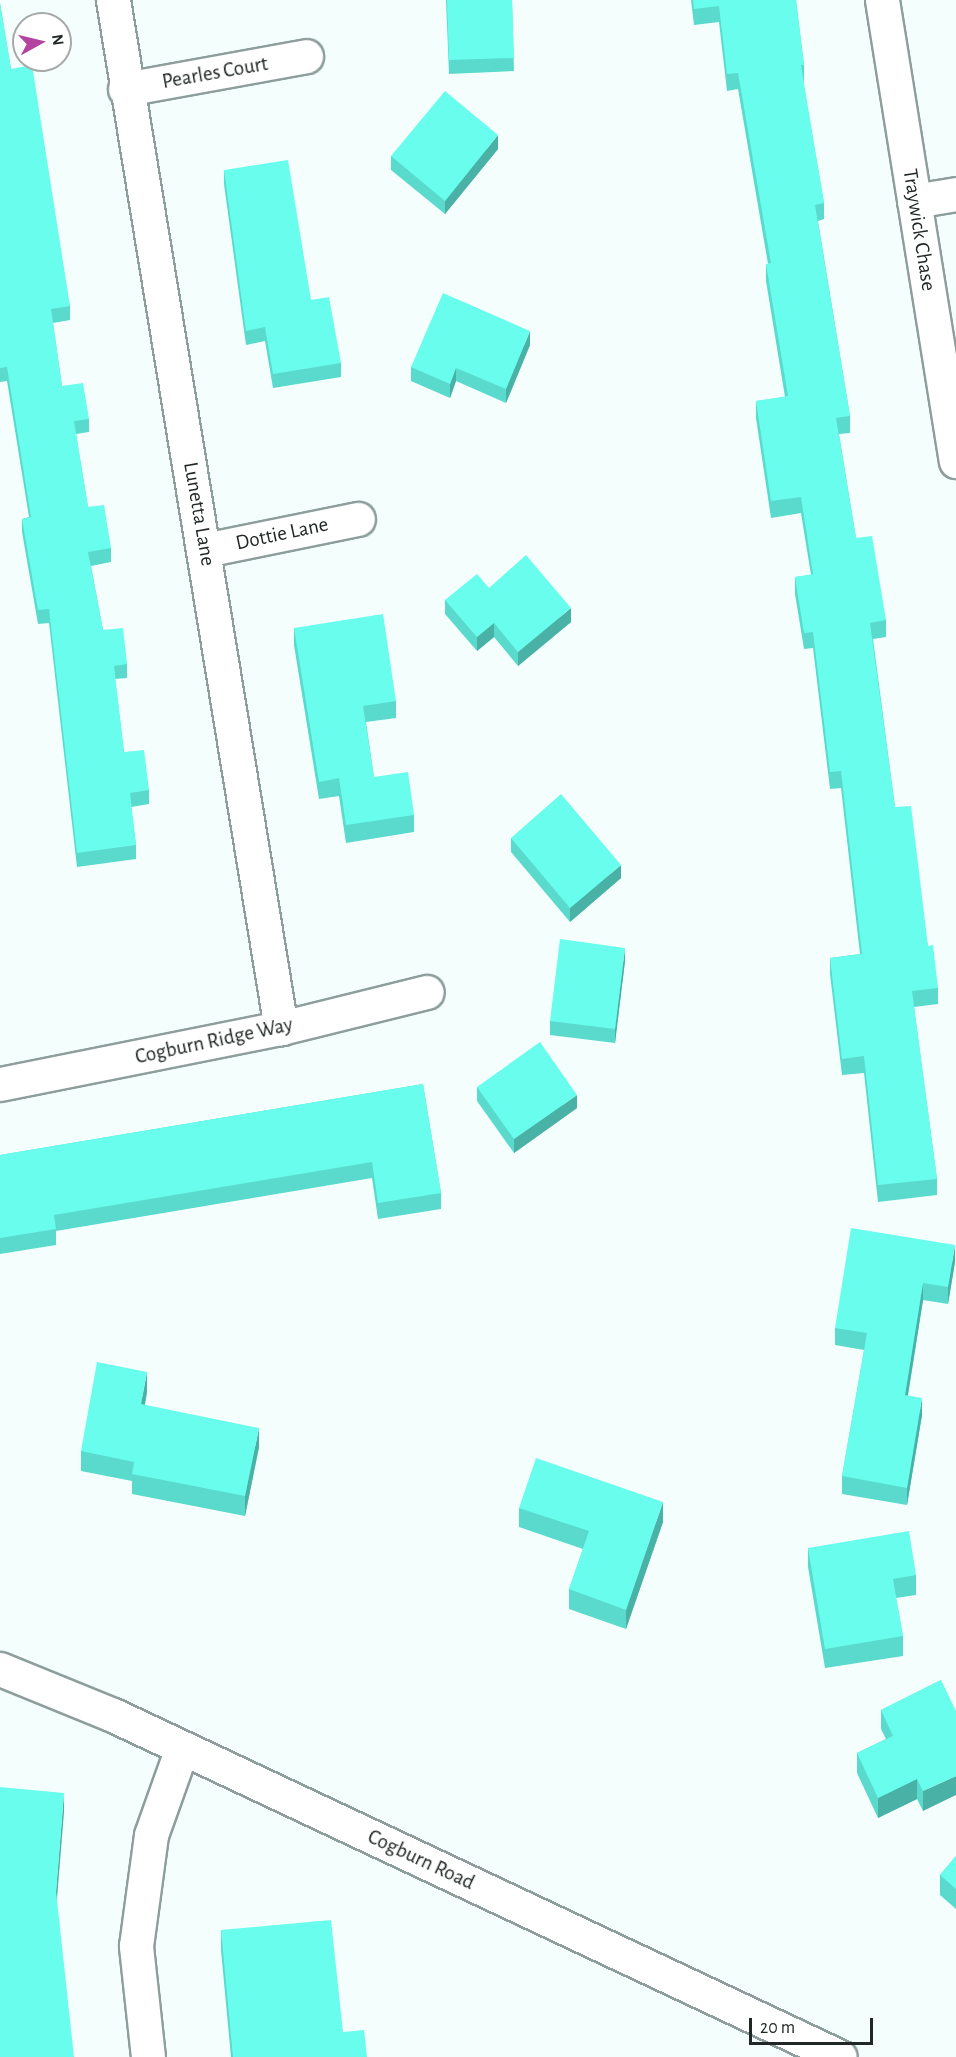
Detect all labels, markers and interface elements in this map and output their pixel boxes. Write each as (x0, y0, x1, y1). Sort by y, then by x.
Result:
north arrow (12, 12, 72, 72)
text: N (49, 33, 67, 46)
street label: Pearles Court (160, 51, 270, 95)
street label: Traywick Chase (897, 167, 941, 293)
street label: Lunetta Lane (177, 460, 221, 568)
street label: Dottie Lane (233, 512, 331, 556)
street label: Cogburn Ridge Way (133, 1012, 295, 1070)
street label: Cogburn Road (363, 1824, 479, 1896)
scale bar (752, 2006, 876, 2044)
text: 20 m (760, 2019, 795, 2037)

